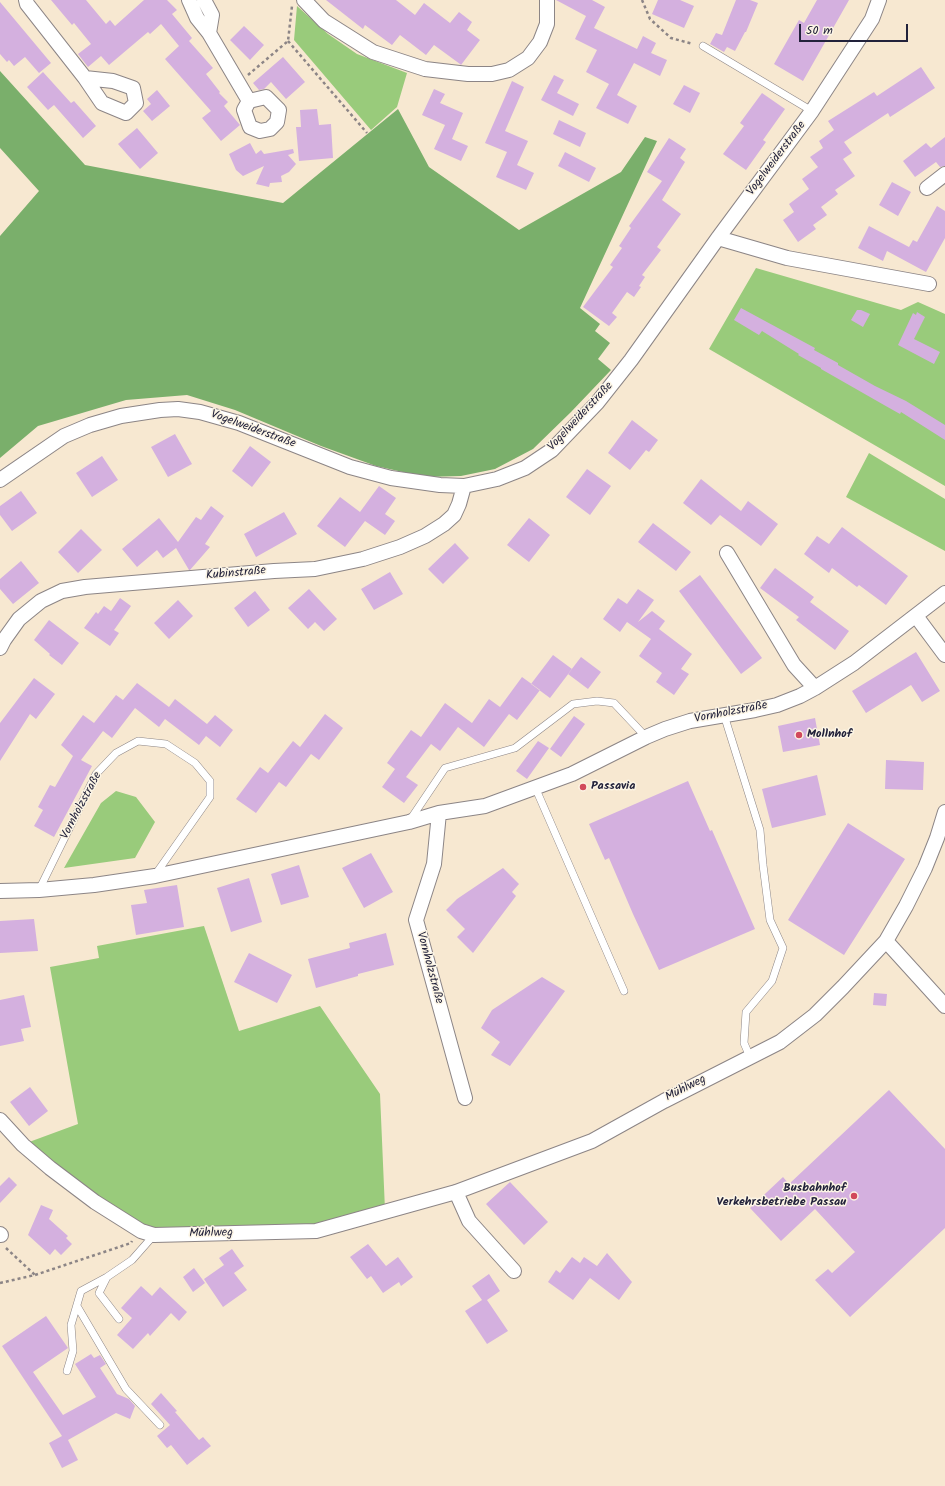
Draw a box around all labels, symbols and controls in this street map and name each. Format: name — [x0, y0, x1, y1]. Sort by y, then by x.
scale bar — [801, 16, 910, 42]
text: 50 m — [806, 21, 833, 40]
street label: Vogelweiderstraße — [744, 119, 810, 199]
street label: Vogelweiderstraße — [545, 379, 617, 455]
street label: Vogelweiderstraße — [209, 408, 297, 452]
street label: Kubinstraße — [205, 564, 267, 584]
street label: Vornholzstraße — [693, 699, 769, 727]
place label: Mollnhof — [807, 728, 852, 742]
marker: Mollnhof — [794, 730, 804, 740]
street label: Vornholzstraße — [58, 770, 106, 842]
place label: Passavia — [591, 780, 635, 794]
marker: Passavia — [578, 782, 588, 792]
street label: Vornholzstraße — [412, 930, 446, 1006]
street label: Mühlweg — [663, 1073, 709, 1105]
place label: Busbahnhof Verkehrsbetriebe Passau — [716, 1182, 846, 1210]
marker: Busbahnhof Verkehrsbetriebe Passau — [849, 1191, 859, 1201]
street label: Mühlweg — [189, 1226, 233, 1242]

